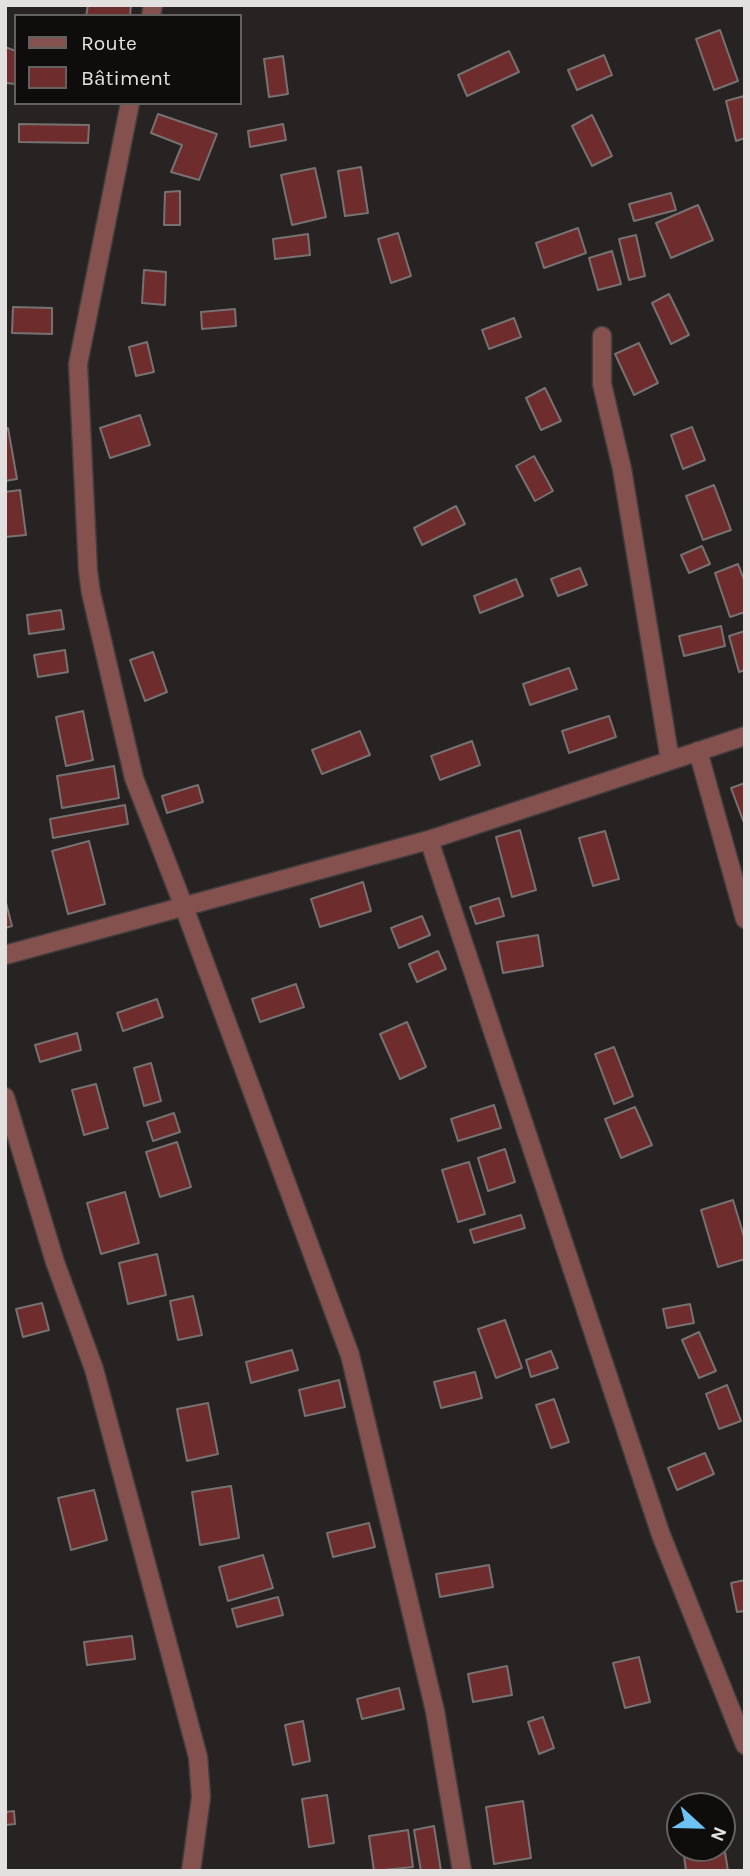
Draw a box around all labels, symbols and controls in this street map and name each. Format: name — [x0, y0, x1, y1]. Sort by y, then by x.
legend — [14, 14, 242, 105]
text: Route — [81, 31, 137, 55]
text: Bâtiment — [81, 66, 171, 90]
north arrow — [666, 1792, 736, 1862]
text: N — [706, 1824, 731, 1845]

